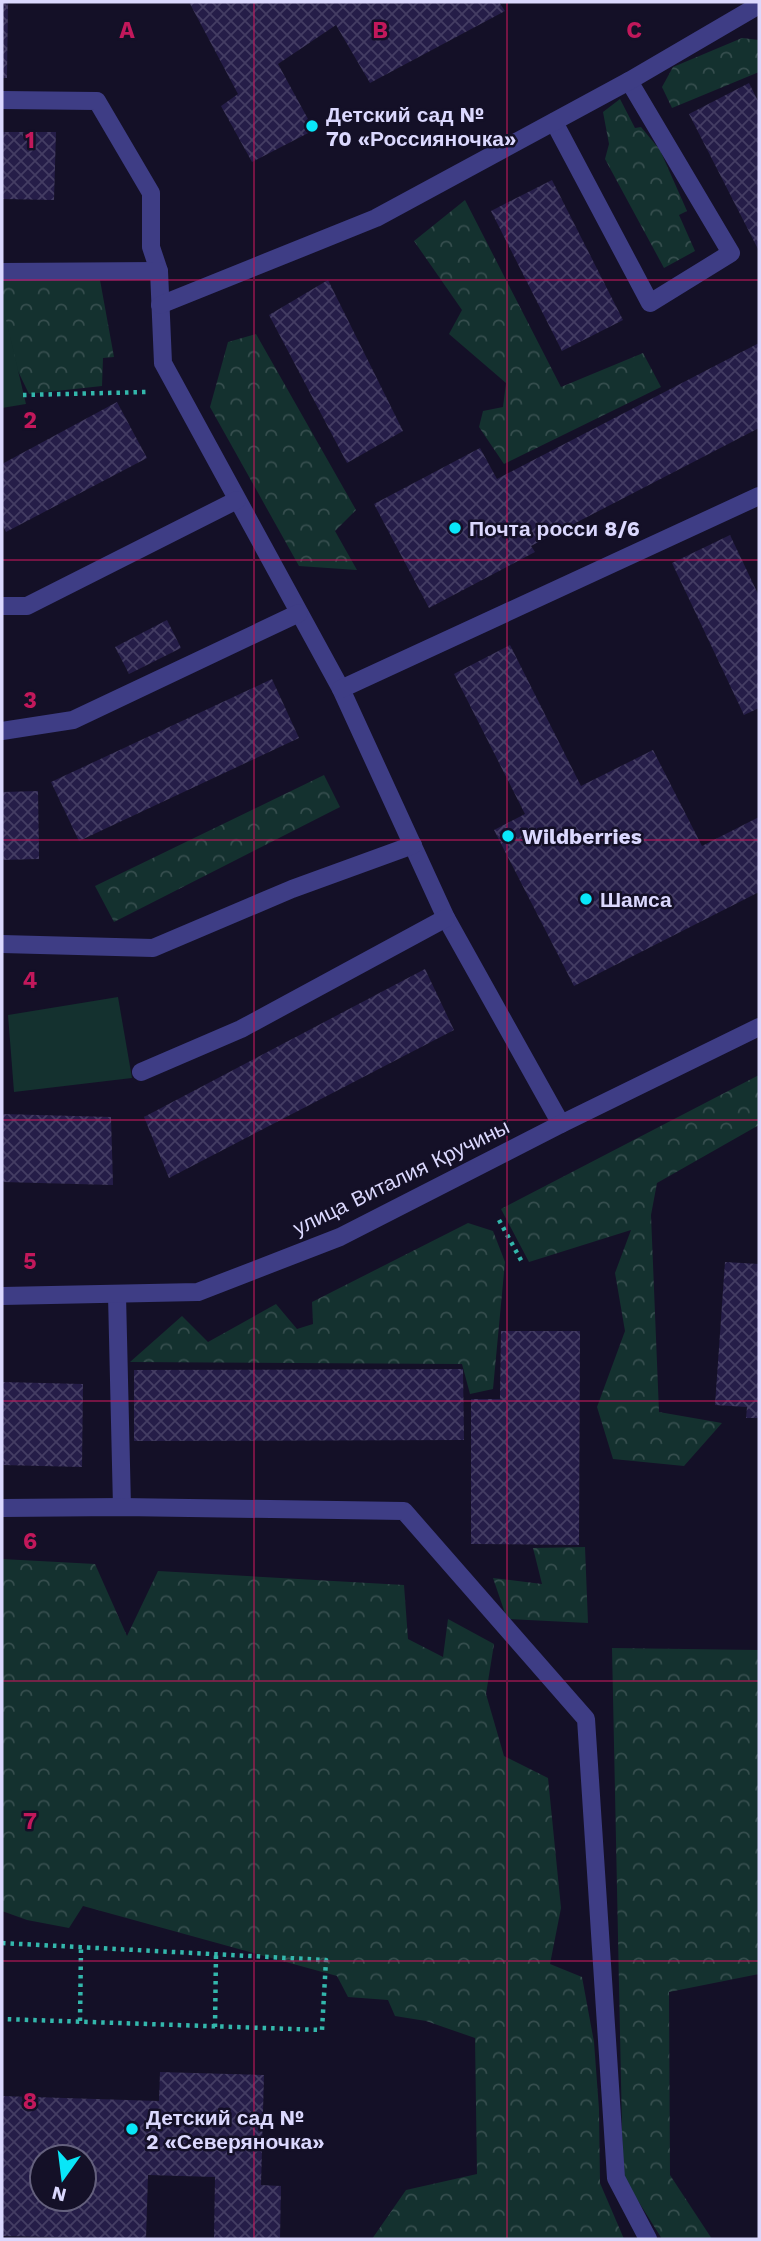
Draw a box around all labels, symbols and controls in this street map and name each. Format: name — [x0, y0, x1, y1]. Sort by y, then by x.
text: A — [119, 17, 135, 44]
text: B — [372, 17, 388, 44]
text: C — [626, 17, 642, 44]
place label: Детский сад № 70 «Россияночка» — [326, 102, 516, 151]
marker: Детский сад № 70 «Россияночка» — [304, 118, 320, 134]
text: 1 — [25, 127, 35, 154]
text: 2 — [23, 407, 37, 434]
place label: Почта росси 8/6 — [469, 516, 640, 541]
marker: Почта росси 8/6 — [447, 520, 463, 536]
text: 3 — [23, 687, 37, 714]
place label: Wildberries — [522, 824, 642, 849]
marker: Wildberries — [500, 828, 516, 844]
place label: Шамса — [600, 887, 672, 912]
marker: Шамса — [578, 891, 594, 907]
text: 4 — [23, 967, 38, 994]
street label: улица Виталия Кручины — [289, 1114, 513, 1240]
text: 5 — [23, 1248, 37, 1275]
text: 6 — [23, 1528, 37, 1555]
text: 7 — [23, 1808, 37, 1835]
text: 8 — [23, 2088, 37, 2115]
place label: Детский сад № 2 «Северяночка» — [146, 2105, 324, 2154]
marker: Детский сад № 2 «Северяночка» — [124, 2121, 140, 2137]
north arrow — [28, 2143, 98, 2213]
text: N — [49, 2181, 69, 2207]

